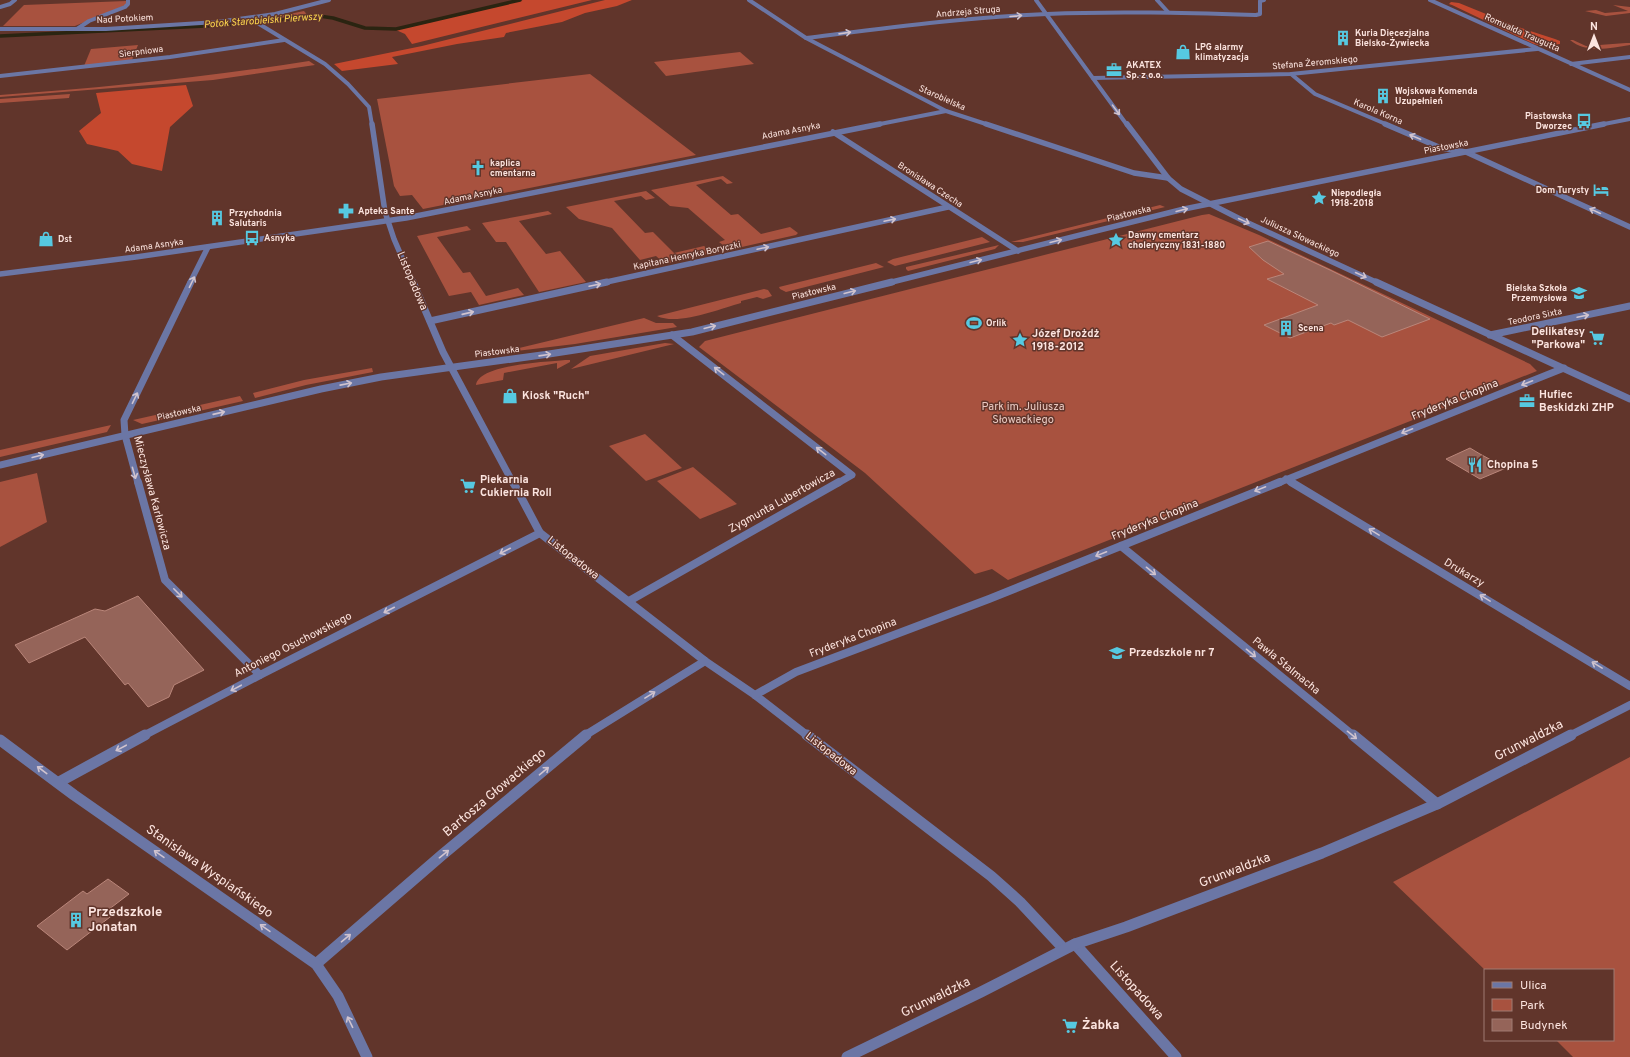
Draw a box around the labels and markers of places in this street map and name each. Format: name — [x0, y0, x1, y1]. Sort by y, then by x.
place label: Kuria Diecezjalna Bielsko-Żywiecka — [1355, 28, 1429, 49]
building icon: Kuria Diecezjalna Bielsko-Żywiecka — [1334, 29, 1352, 47]
place label: LPG alarmy klimatyzacja — [1195, 42, 1249, 63]
shop icon: LPG alarmy klimatyzacja — [1174, 43, 1192, 61]
place label: AKATEX Sp. z o.o. — [1126, 60, 1163, 81]
office icon: AKATEX Sp. z o.o. — [1105, 61, 1123, 79]
place label: Wojskowa Komenda Uzupełnień — [1395, 86, 1478, 107]
building icon: Wojskowa Komenda Uzupełnień — [1374, 87, 1392, 105]
place label: Piastowska Dworzec — [1525, 111, 1572, 132]
bus stop icon: Piastowska Dworzec — [1575, 112, 1593, 130]
place label: kaplica cmentarna — [490, 158, 536, 179]
church icon: kaplica cmentarna — [469, 159, 487, 177]
hotel icon: Dom Turysty — [1592, 181, 1610, 199]
place label: Dom Turysty — [1536, 185, 1589, 196]
place label: Niepodległa 1918-2018 — [1331, 188, 1381, 209]
place icon: Niepodległa 1918-2018 — [1310, 189, 1328, 207]
pharmacy icon: Apteka Sante — [337, 202, 355, 220]
place label: Apteka Sante — [358, 206, 415, 217]
place label: Przychodnia Salutaris — [229, 208, 282, 229]
building icon: Przychodnia Salutaris — [208, 209, 226, 227]
bus stop icon: Asnyka — [243, 229, 261, 247]
shop icon: Dst — [37, 230, 55, 248]
place label: Dawny cmentarz choleryczny 1831-1880 — [1128, 230, 1225, 251]
place icon: Dawny cmentarz choleryczny 1831-1880 — [1107, 231, 1125, 249]
place label: Asnyka — [264, 233, 295, 244]
place label: Dst — [58, 234, 72, 245]
place label: Bielska Szkoła Przemysłowa — [1506, 283, 1567, 304]
school or university icon: Bielska Szkoła Przemysłowa — [1570, 284, 1588, 302]
sports icon: Orlik — [965, 314, 983, 332]
place label: Orlik — [986, 318, 1006, 329]
building icon: Scena — [1277, 319, 1295, 337]
place label: Scena — [1298, 323, 1324, 334]
place label: Delikatesy "Parkowa" — [1531, 325, 1585, 352]
place label: Józef Drożdż 1918-2012 — [1032, 327, 1100, 354]
supermarket icon: Delikatesy "Parkowa" — [1588, 329, 1606, 347]
place icon: Józef Drożdż 1918-2012 — [1011, 331, 1029, 349]
shop icon: Kiosk "Ruch" — [501, 387, 519, 405]
place label: Hufiec Beskidzki ZHP — [1539, 388, 1614, 415]
place label: Kiosk "Ruch" — [522, 389, 589, 403]
office icon: Hufiec Beskidzki ZHP — [1518, 392, 1536, 410]
restaurant icon: Chopina 5 — [1466, 456, 1484, 474]
place label: Chopina 5 — [1487, 458, 1539, 472]
place label: Piekarnia Cukiernia Roll — [480, 473, 552, 500]
supermarket icon: Piekarnia Cukiernia Roll — [459, 477, 477, 495]
school or university icon: Przedszkole nr 7 — [1108, 644, 1126, 662]
place label: Przedszkole nr 7 — [1129, 646, 1214, 660]
place label: Przedszkole Jonatan — [88, 905, 162, 936]
building icon: Przedszkole Jonatan — [67, 911, 85, 929]
supermarket icon: Żabka — [1061, 1017, 1079, 1035]
place label: Żabka — [1082, 1017, 1119, 1034]

